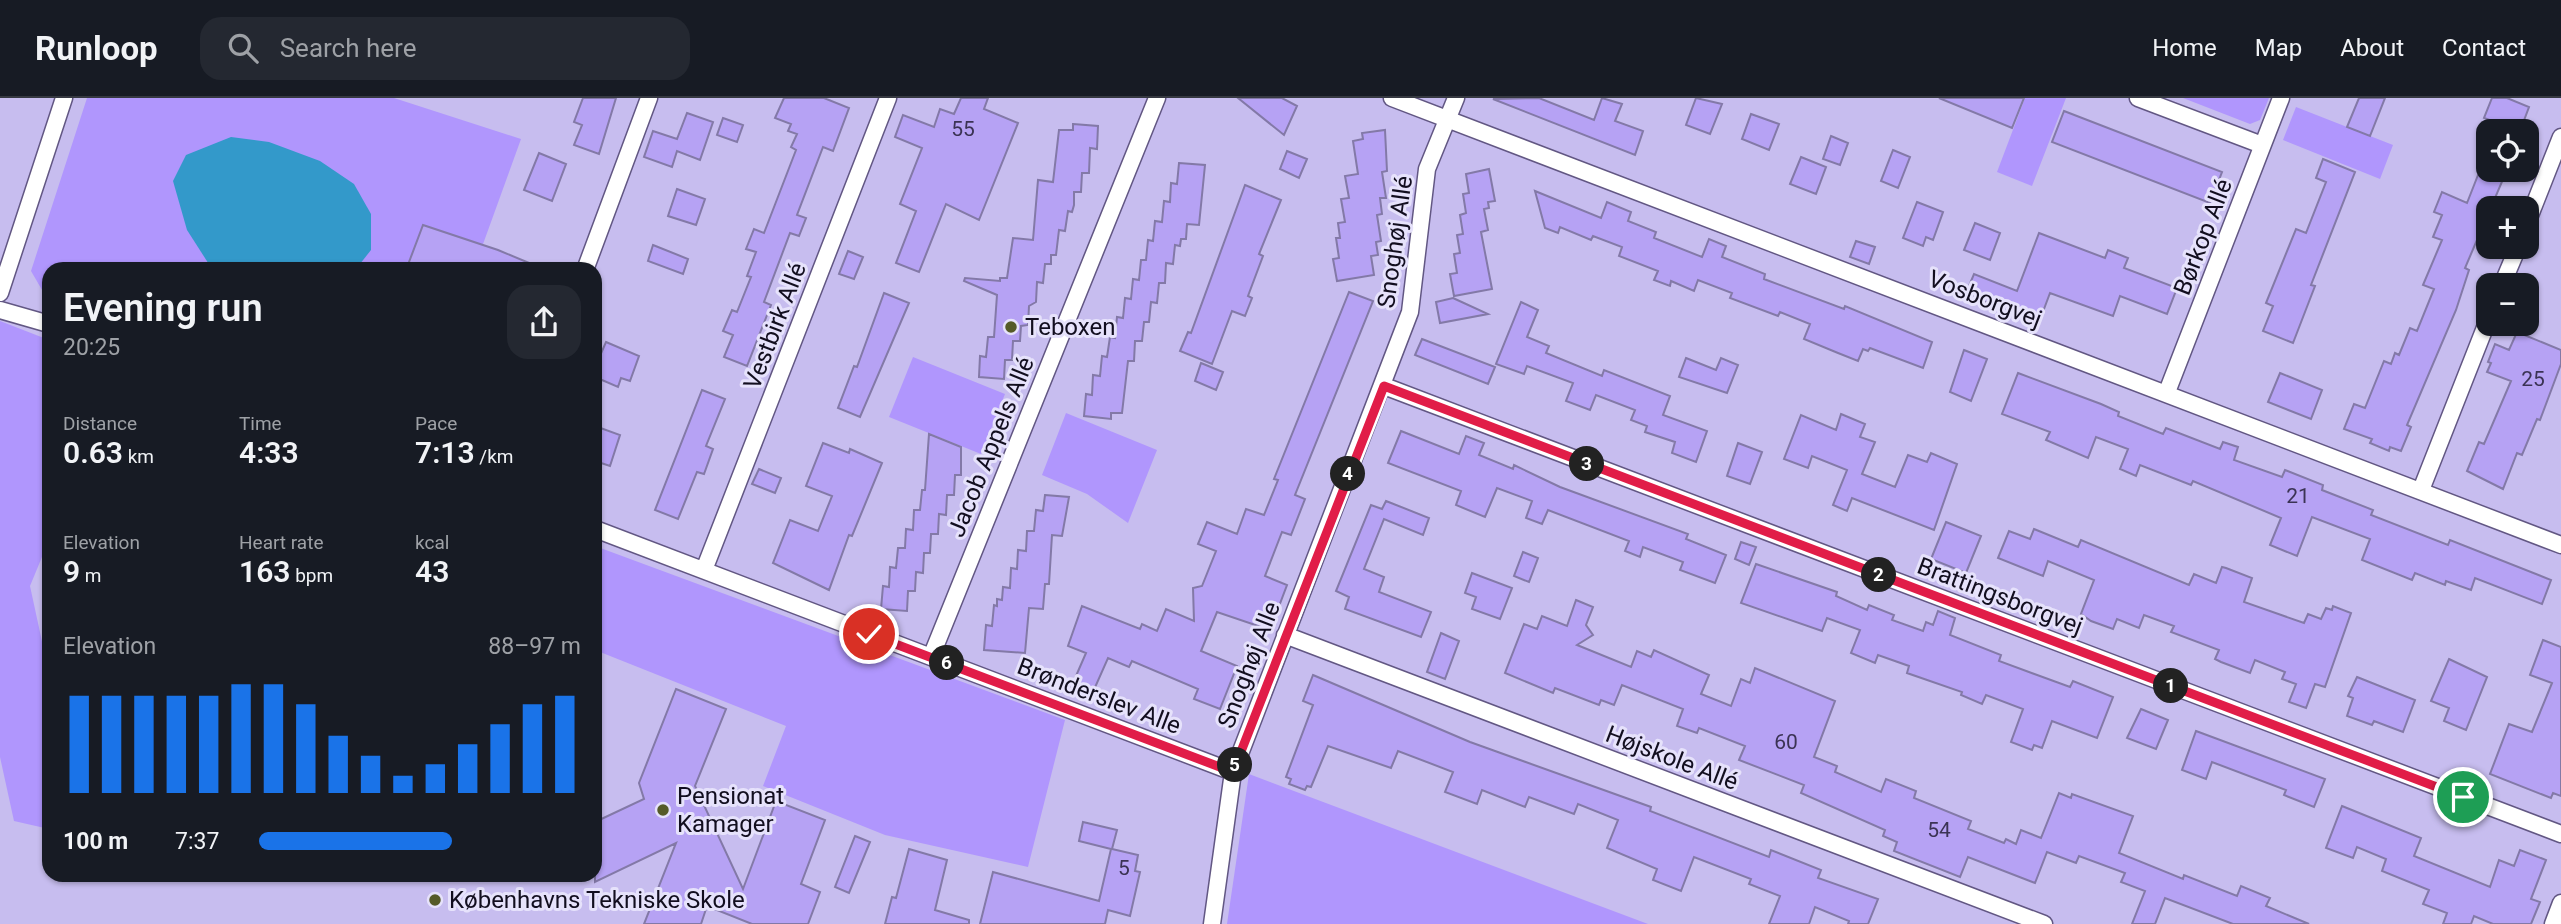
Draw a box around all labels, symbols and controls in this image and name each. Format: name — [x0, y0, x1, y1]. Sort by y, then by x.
search box — [200, 17, 690, 80]
text: Runloop — [35, 29, 158, 68]
icon: search — [224, 29, 262, 67]
text: Search here — [280, 33, 416, 63]
text: Home — [2152, 34, 2217, 62]
text: Map — [2255, 34, 2302, 62]
text: About — [2340, 34, 2404, 62]
text: Contact — [2442, 34, 2526, 62]
house number: 55 — [951, 117, 975, 141]
map controls — [2476, 119, 2539, 336]
button: locate — [2476, 119, 2539, 182]
street label: Snoghøj Allé — [1372, 174, 1418, 310]
street label: Børkop Allé — [2168, 175, 2238, 299]
button: + — [2476, 196, 2539, 259]
street label: Vestbirk Allé — [738, 259, 812, 393]
street label: Vosborgvej — [1924, 265, 2046, 333]
button: − — [2476, 273, 2539, 336]
button: share — [507, 285, 581, 359]
text: Evening run — [63, 286, 263, 330]
place label: Teboxen — [1025, 313, 1115, 341]
marker: Teboxen — [1003, 319, 1019, 335]
text: 20:25 — [63, 334, 120, 361]
street label: Jacob Appels Allé — [942, 353, 1040, 541]
house number: 25 — [2521, 367, 2545, 391]
text: Distance — [63, 412, 137, 435]
text: Time — [239, 412, 282, 435]
text: Pace — [415, 412, 457, 435]
text: 0.63 — [63, 435, 123, 470]
text: 4:33 — [239, 435, 299, 470]
text: 7:13 — [415, 435, 475, 470]
text: km — [123, 445, 154, 468]
text: /km — [475, 445, 513, 468]
pin: 3 — [1570, 446, 1604, 482]
text: 3 — [1581, 452, 1592, 475]
pin: 4 — [1330, 456, 1366, 492]
text: 4 — [1342, 462, 1353, 485]
house number: 21 — [2286, 484, 2310, 508]
text: Elevation — [63, 531, 140, 554]
text: Heart rate — [239, 531, 324, 554]
text: kcal — [415, 531, 449, 554]
street label: Brattingsborgvej — [1913, 552, 2087, 640]
text: 9 — [63, 554, 80, 589]
text: 163 — [239, 554, 290, 589]
text: 43 — [415, 554, 449, 589]
pin: 2 — [1862, 558, 1896, 592]
text: 2 — [1873, 563, 1884, 586]
text: m — [80, 564, 102, 587]
text: bpm — [290, 564, 333, 587]
street label: Snoghøj Alle — [1212, 598, 1286, 732]
pin — [839, 604, 899, 664]
icon: check — [850, 615, 888, 653]
text: Elevation — [63, 633, 156, 660]
text: 88–97 m — [488, 633, 581, 660]
pin: 6 — [930, 646, 964, 680]
text: 6 — [941, 651, 952, 674]
street label: Brønderslev Alle — [1013, 652, 1185, 740]
pin: 1 — [2154, 668, 2188, 704]
text: 1 — [2165, 674, 2176, 697]
street label: Højskole Allé — [1602, 720, 1742, 796]
house number: 60 — [1774, 730, 1798, 754]
pin: 5 — [1218, 748, 1252, 782]
text: 5 — [1229, 753, 1240, 776]
pin — [2433, 767, 2493, 827]
icon: arrive — [2444, 778, 2482, 816]
place label: Pensionat Kamager — [677, 782, 784, 838]
marker: Pensionat Kamager — [655, 802, 671, 818]
house number: 54 — [1927, 818, 1951, 842]
text: 100 m — [63, 828, 128, 855]
text: 7:37 — [175, 828, 219, 855]
house number: 5 — [1118, 856, 1130, 880]
place label: Københavns Tekniske Skole — [449, 886, 745, 914]
marker: Københavns Tekniske Skole — [427, 892, 443, 908]

